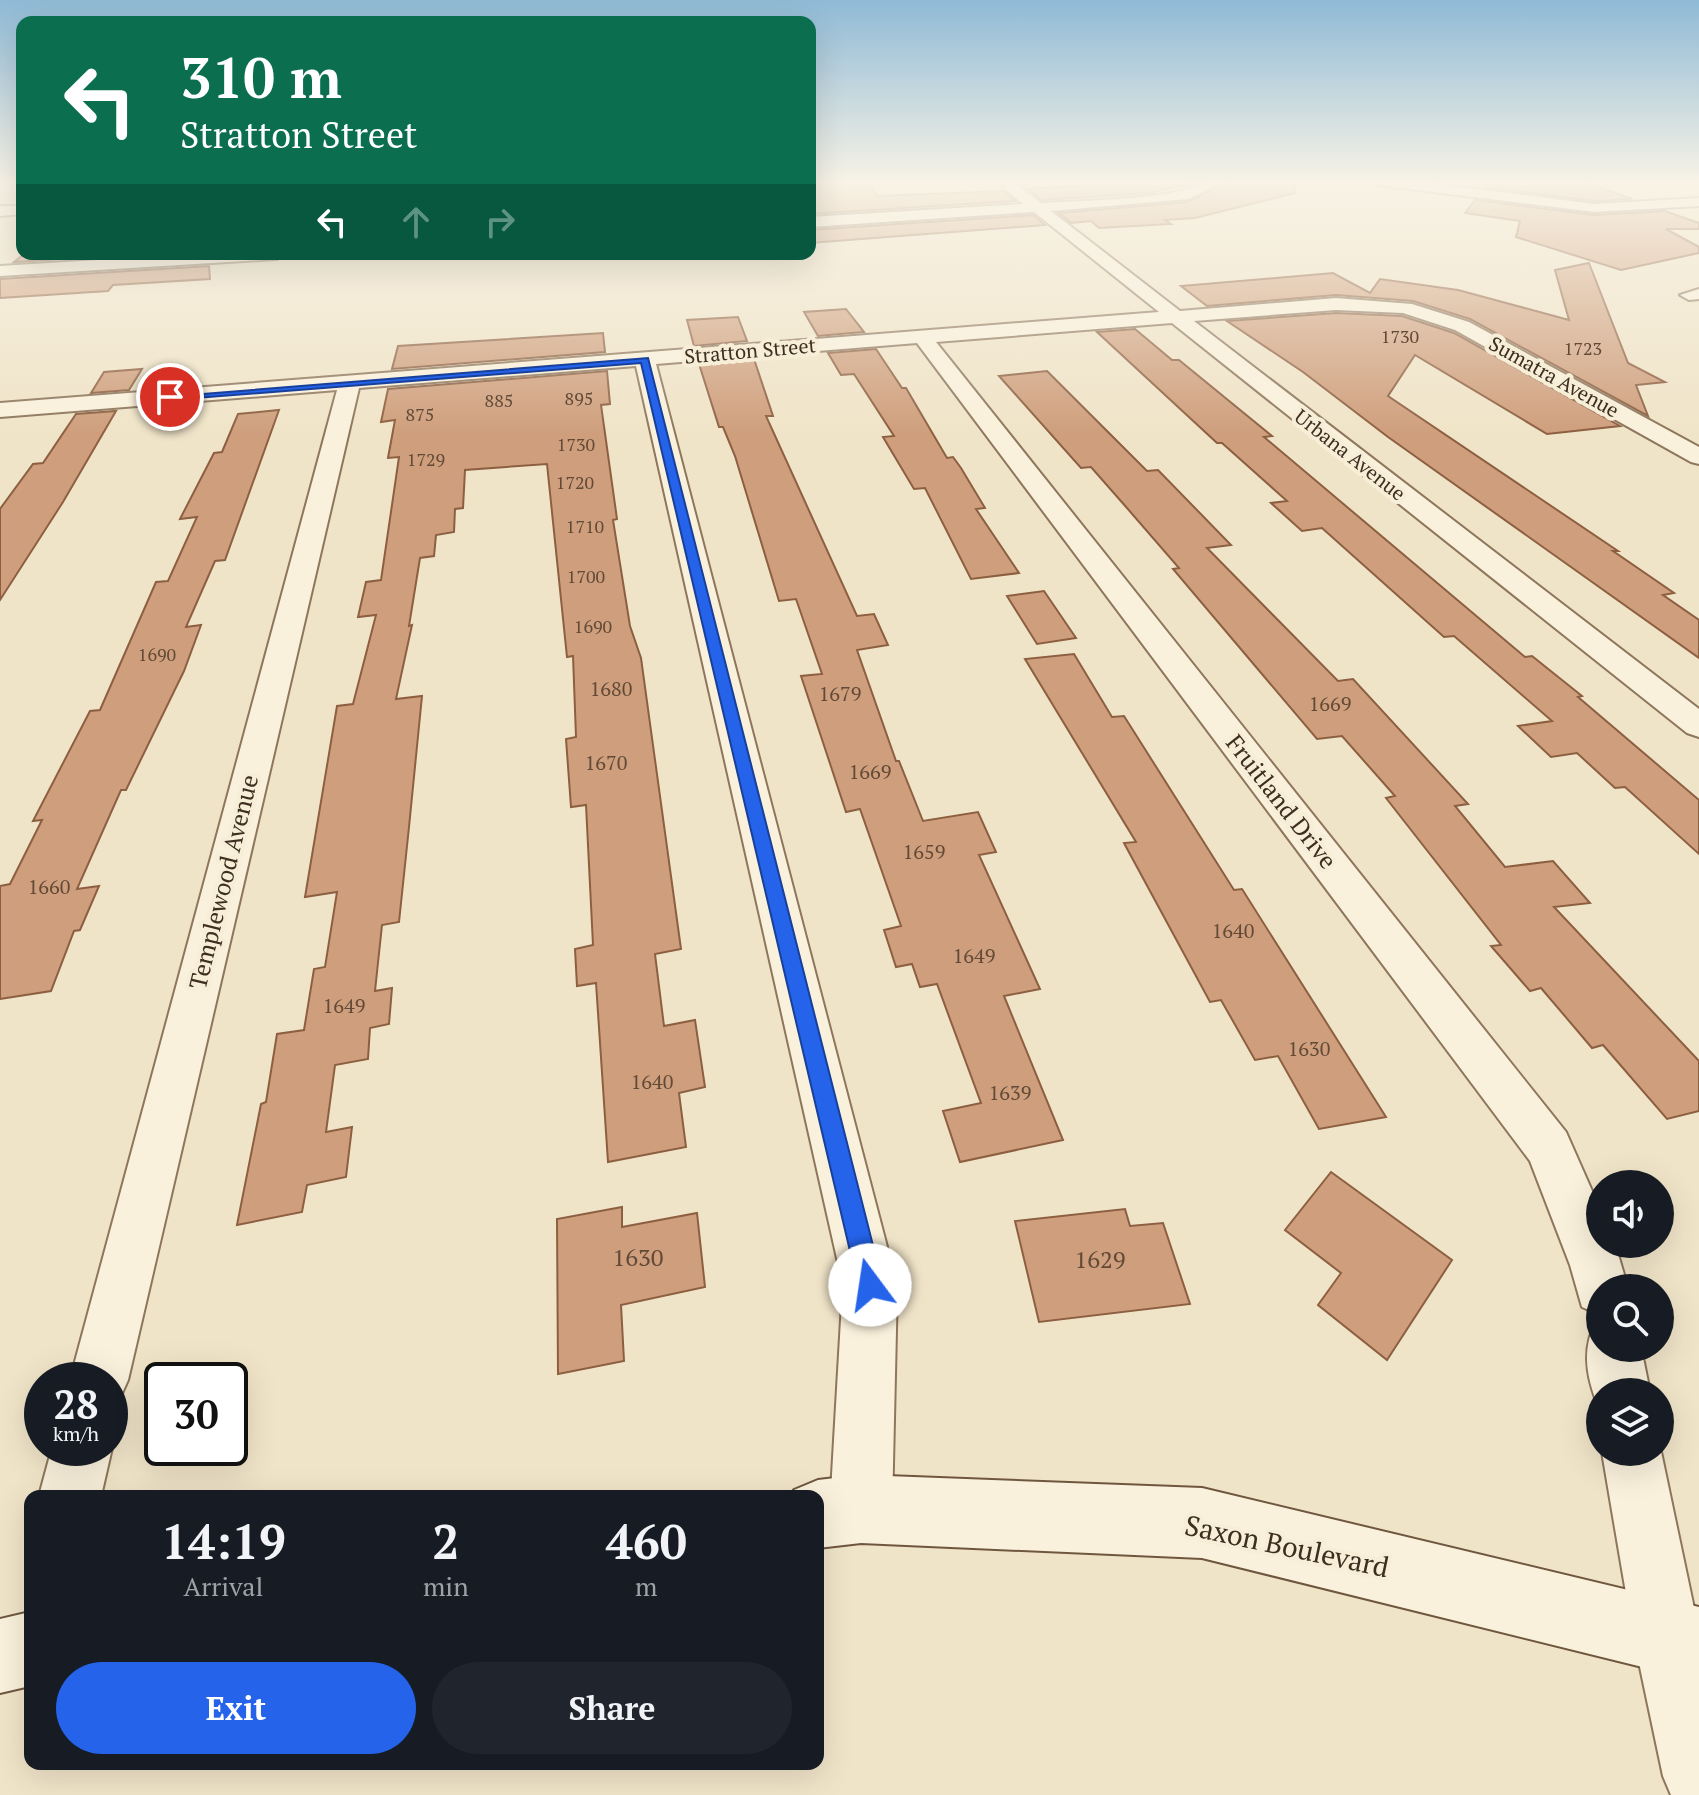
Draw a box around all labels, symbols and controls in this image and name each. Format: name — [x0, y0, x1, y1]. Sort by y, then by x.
text: 310 m — [180, 40, 342, 114]
icon: left — [48, 48, 152, 152]
text: Stratton Street — [180, 111, 417, 158]
icon: left — [310, 200, 354, 244]
icon: ahead — [394, 200, 438, 244]
icon: right — [478, 200, 522, 244]
house number: 1730 — [1381, 324, 1419, 348]
street label: Sumatra Avenue — [1484, 330, 1624, 423]
street label: Stratton Street — [683, 331, 817, 370]
house number: 1723 — [1564, 336, 1602, 360]
pin — [136, 363, 204, 431]
icon: arrive — [148, 375, 192, 419]
house number: 895 — [565, 386, 593, 410]
house number: 885 — [485, 388, 513, 412]
house number: 875 — [406, 402, 434, 426]
street label: Urbana Avenue — [1289, 403, 1411, 507]
house number: 1730 — [557, 432, 595, 456]
house number: 1729 — [407, 447, 445, 471]
house number: 1720 — [556, 470, 594, 494]
house number: 1710 — [566, 514, 604, 538]
house number: 1700 — [567, 564, 605, 588]
house number: 1690 — [574, 614, 612, 638]
house number: 1690 — [138, 642, 176, 666]
house number: 1680 — [590, 675, 632, 702]
house number: 1679 — [819, 680, 861, 707]
house number: 1669 — [1309, 690, 1351, 717]
street label: Fruitland Drive — [1219, 728, 1344, 875]
house number: 1670 — [585, 749, 627, 776]
house number: 1669 — [849, 758, 891, 785]
street label: Templewood Avenue — [181, 771, 265, 992]
house number: 1659 — [903, 838, 945, 865]
house number: 1660 — [28, 873, 70, 900]
house number: 1640 — [1212, 917, 1254, 944]
house number: 1649 — [953, 942, 995, 969]
house number: 1649 — [323, 992, 365, 1019]
house number: 1630 — [1288, 1035, 1330, 1062]
house number: 1640 — [631, 1068, 673, 1095]
house number: 1639 — [989, 1079, 1031, 1106]
map controls — [1586, 1170, 1674, 1466]
button: sound — [1586, 1170, 1674, 1258]
house number: 1630 — [612, 1241, 664, 1273]
position arrow — [828, 1243, 912, 1327]
house number: 1629 — [1074, 1243, 1126, 1275]
button: search — [1586, 1274, 1674, 1362]
speed limit sign: 30 — [144, 1362, 248, 1466]
text: 28 — [53, 1377, 99, 1430]
button: layers — [1586, 1378, 1674, 1466]
text: km/h — [53, 1420, 99, 1447]
street label: Saxon Boulevard — [1182, 1506, 1393, 1585]
text: 14:19 — [161, 1509, 286, 1573]
text: 2 — [432, 1509, 459, 1573]
text: 460 — [606, 1509, 687, 1573]
text: Arrival — [184, 1569, 263, 1603]
text: min — [423, 1569, 469, 1603]
text: m — [635, 1569, 658, 1603]
button: Exit — [56, 1662, 416, 1754]
button: Share — [432, 1662, 792, 1754]

